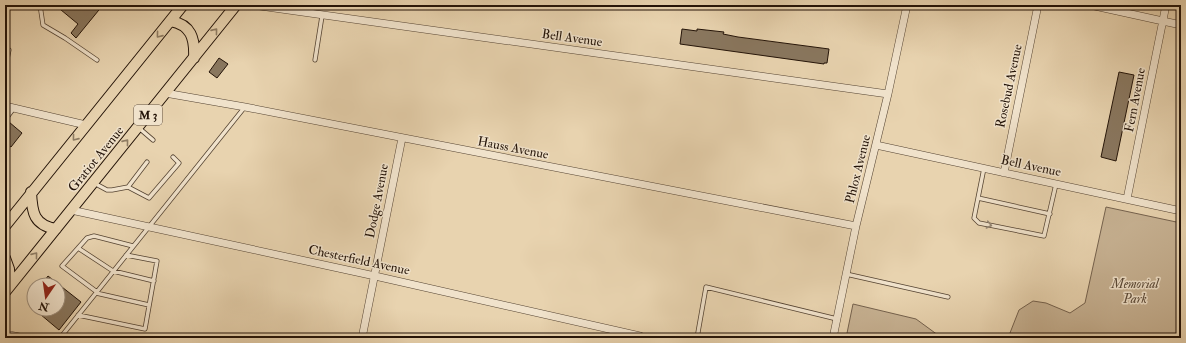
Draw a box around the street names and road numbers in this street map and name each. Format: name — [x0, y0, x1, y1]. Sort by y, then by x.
street label: Bell Avenue — [541, 26, 604, 50]
street label: Rosebud Avenue — [992, 42, 1026, 129]
street label: Fern Avenue — [1121, 66, 1149, 134]
road number: M 3 — [134, 105, 162, 125]
street label: Gratiot Avenue — [65, 123, 128, 195]
street label: Hauss Avenue — [476, 133, 550, 163]
street label: Phlox Avenue — [842, 133, 874, 205]
street label: Bell Avenue — [1000, 152, 1063, 180]
street label: Dodge Avenue — [362, 162, 392, 240]
street label: Chesterfield Avenue — [307, 241, 412, 279]

